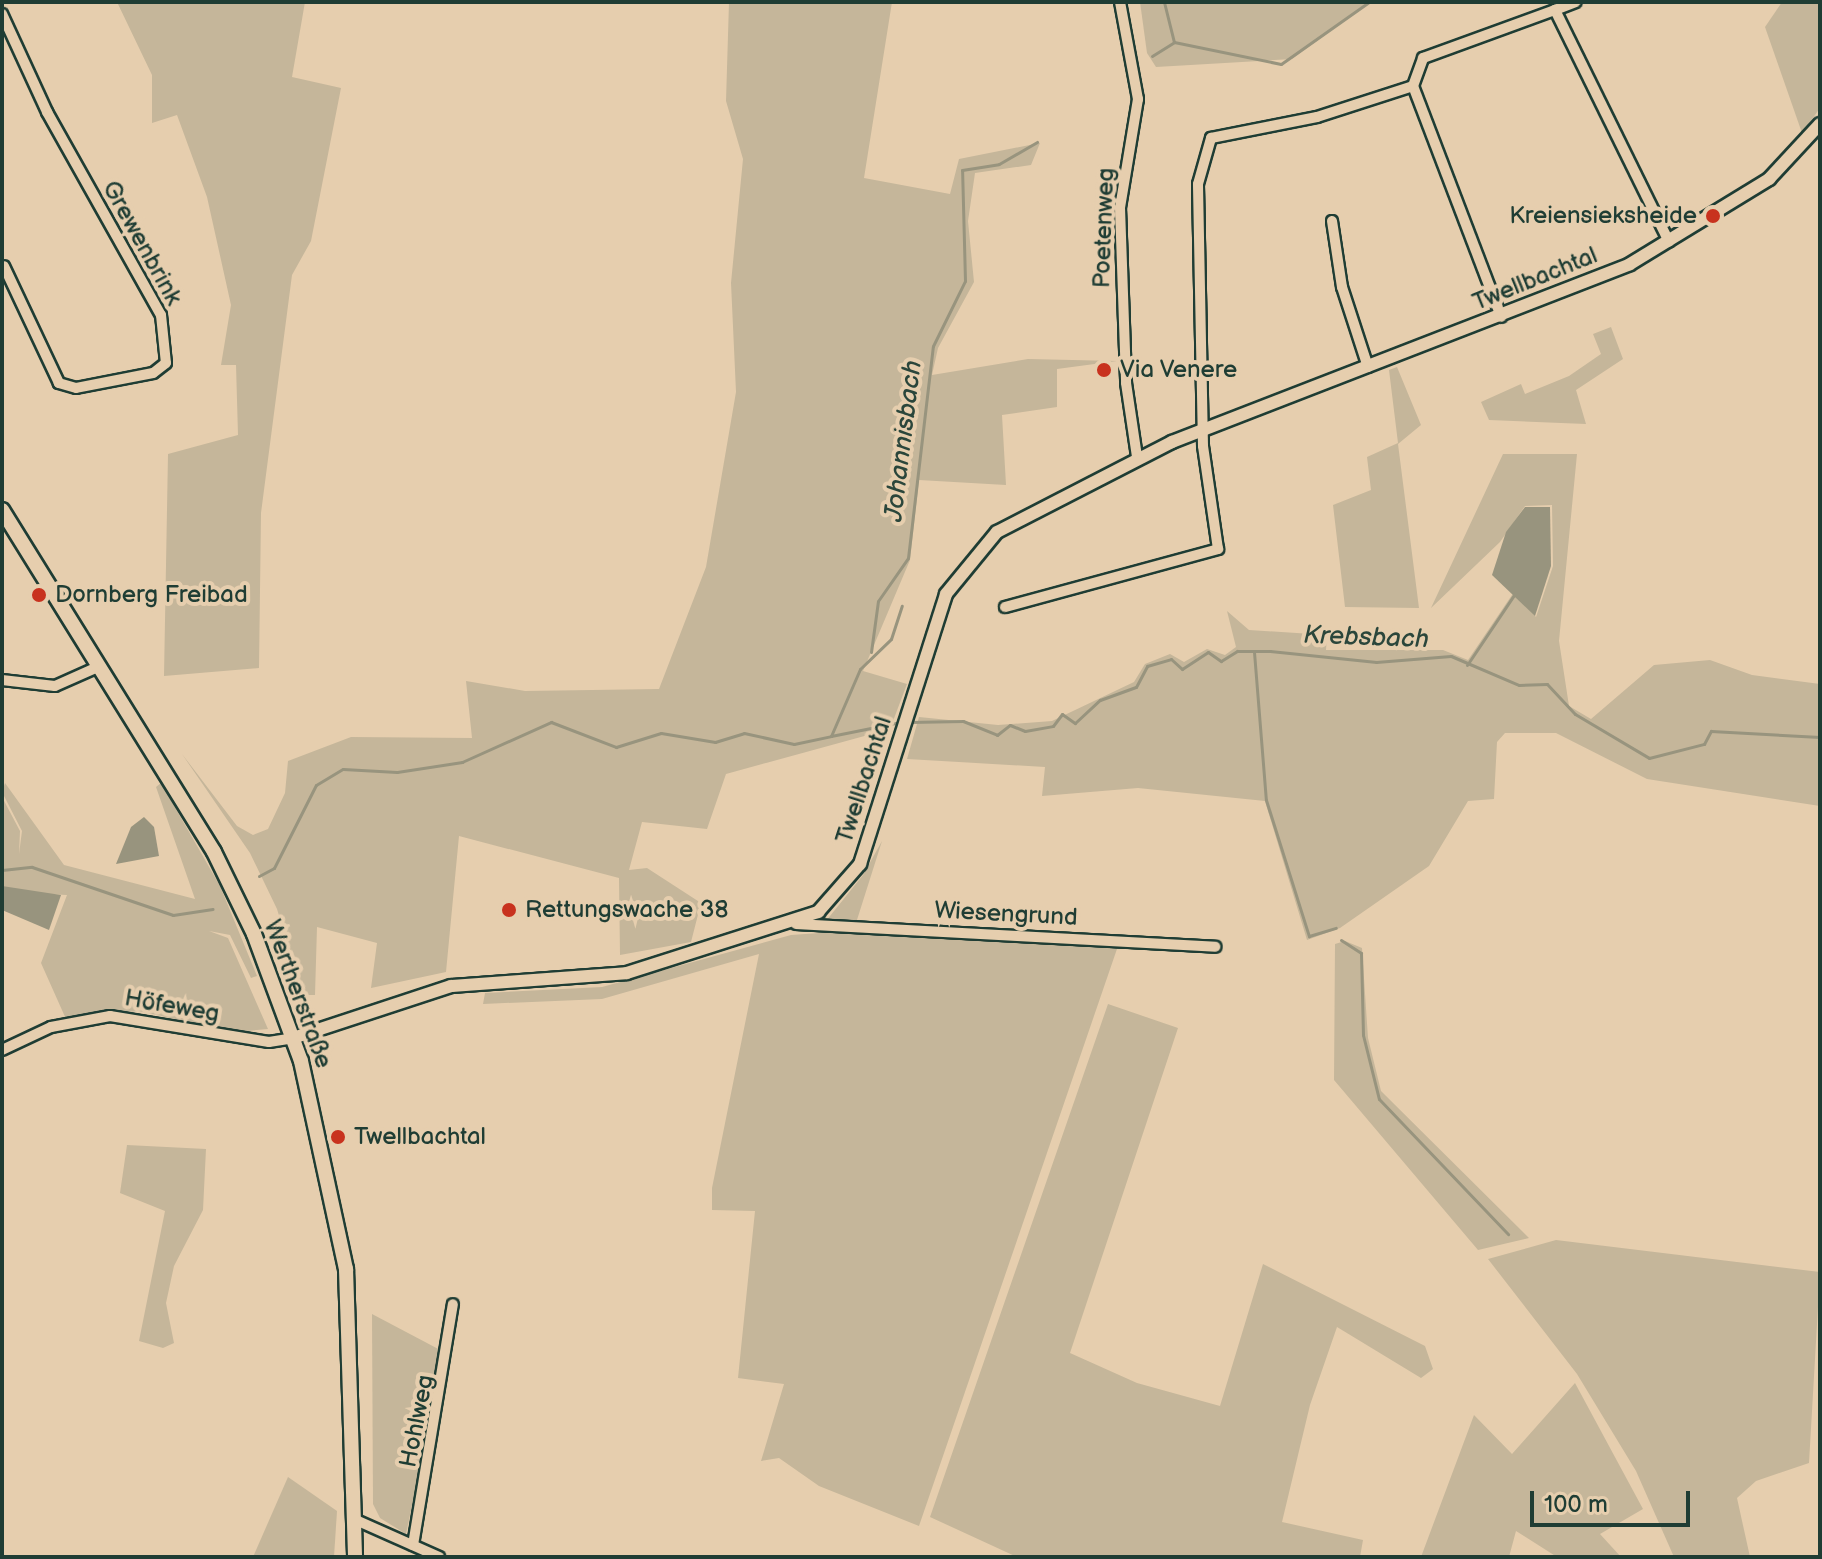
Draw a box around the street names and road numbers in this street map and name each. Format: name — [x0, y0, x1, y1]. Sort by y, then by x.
street label: Poetenweg — [1088, 167, 1120, 289]
street label: Grewenbrink — [96, 176, 188, 310]
street label: Twellbachtal — [1468, 241, 1602, 317]
street label: Twellbachtal — [830, 713, 898, 847]
street label: Wiesengrund — [934, 896, 1078, 932]
street label: Wertherstraße — [258, 916, 338, 1072]
street label: Höfeweg — [122, 984, 222, 1028]
street label: Hohlweg — [394, 1372, 440, 1470]

